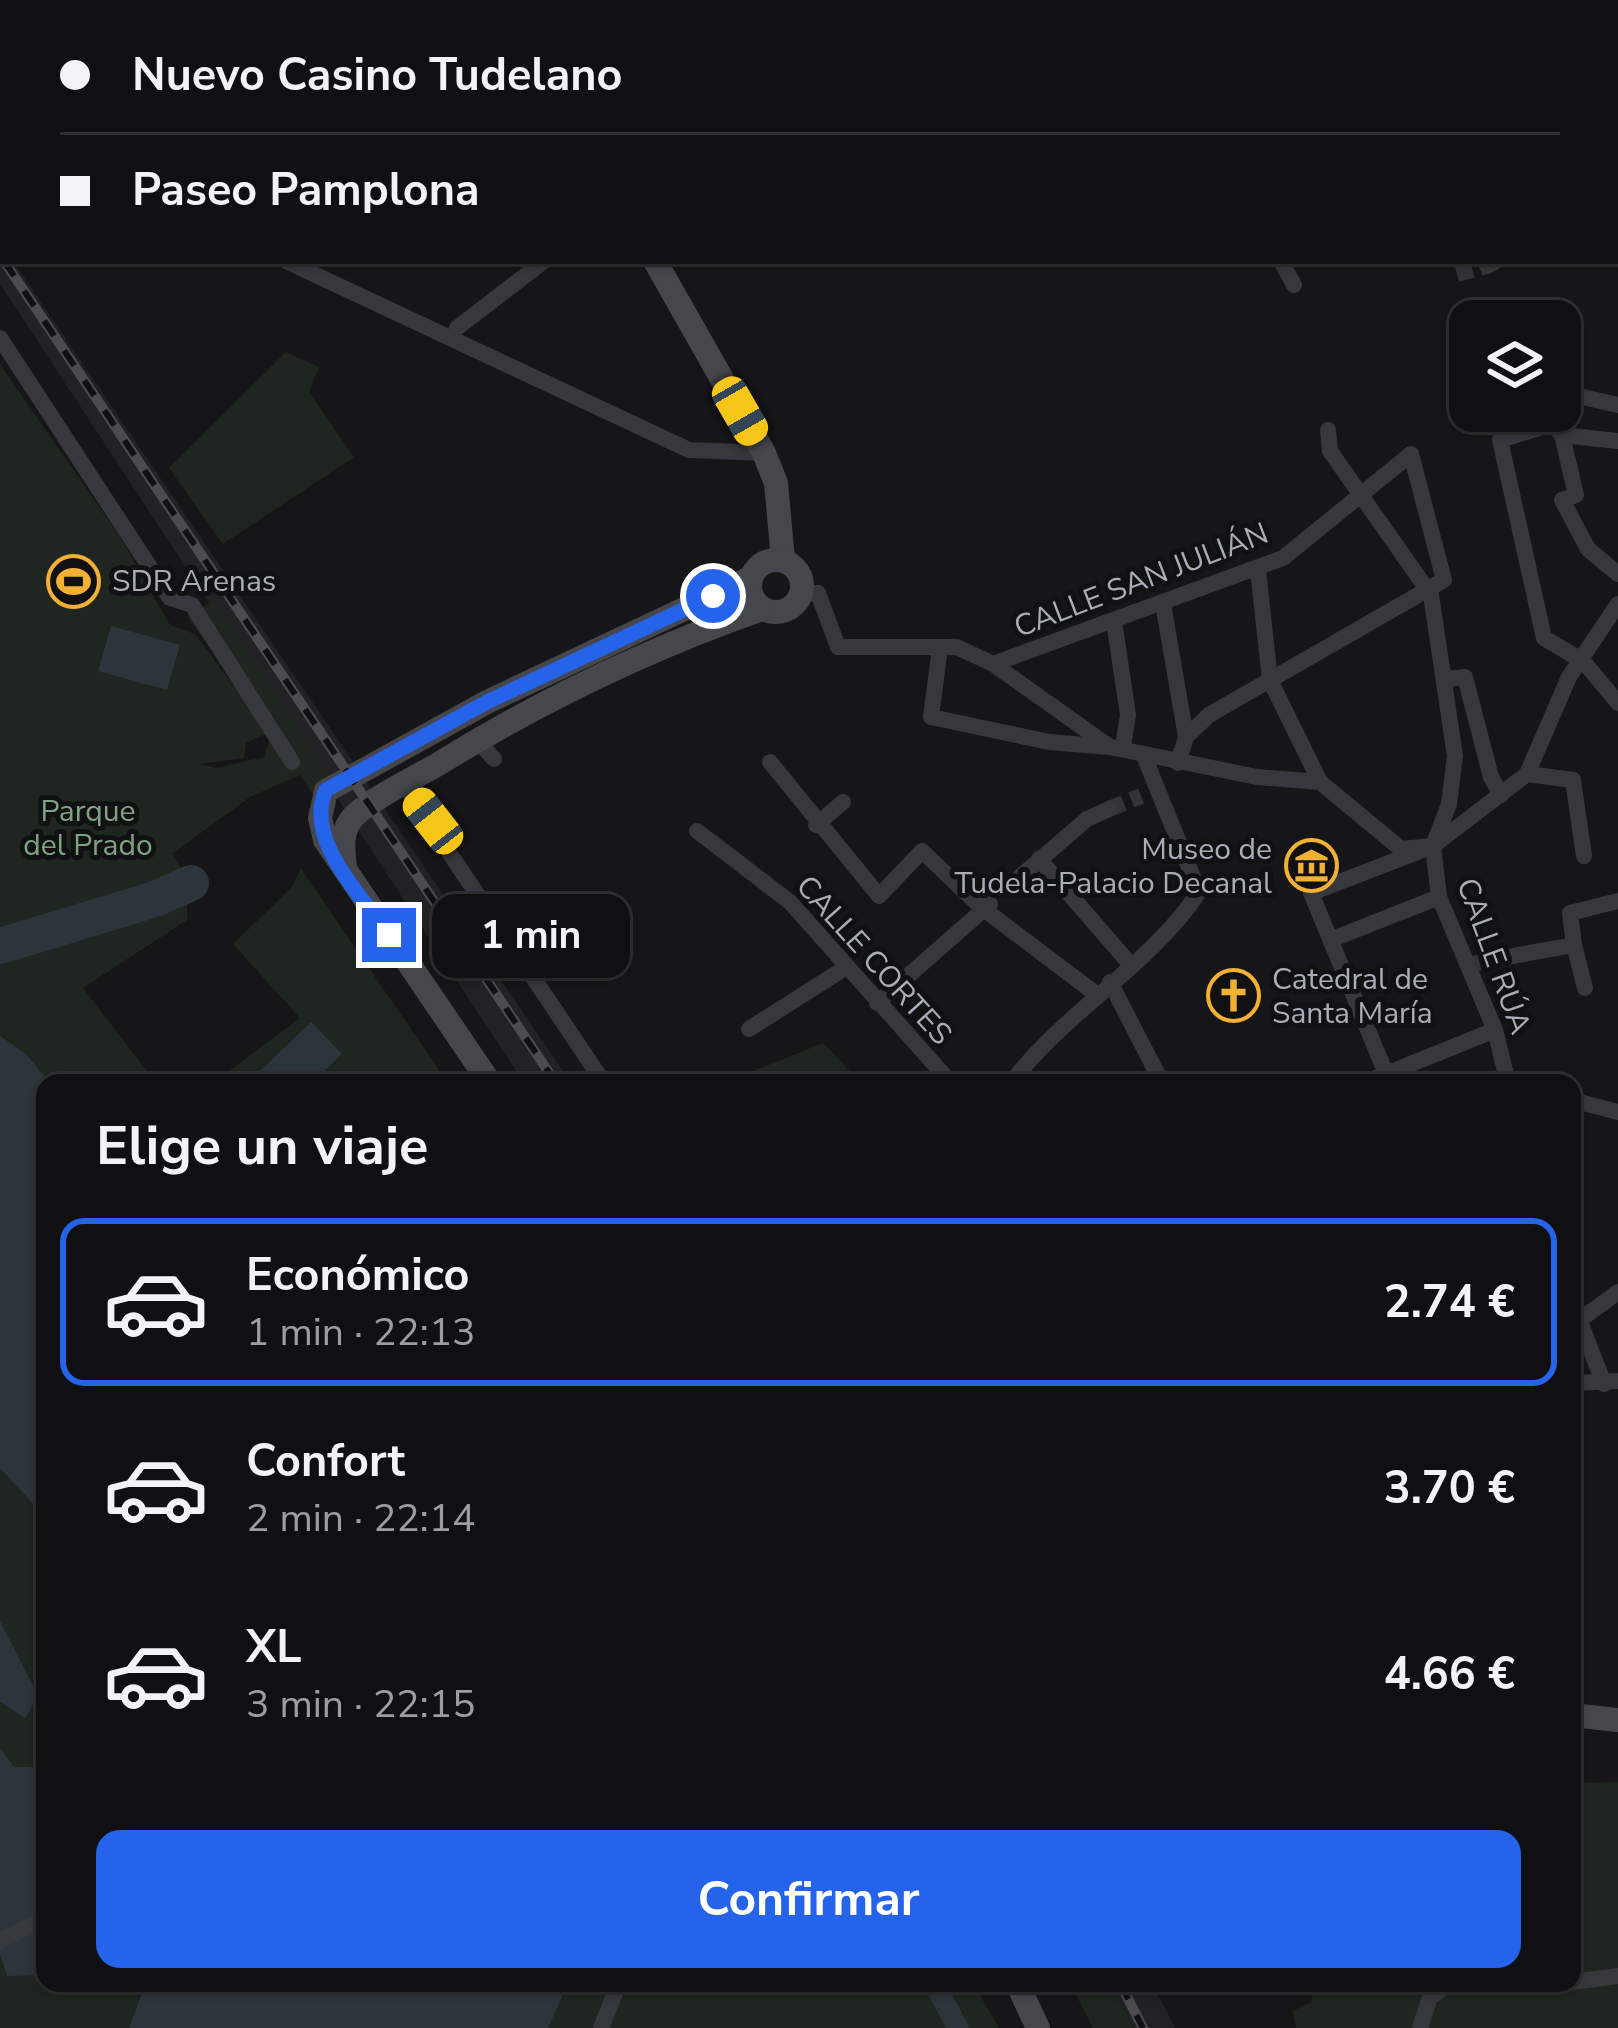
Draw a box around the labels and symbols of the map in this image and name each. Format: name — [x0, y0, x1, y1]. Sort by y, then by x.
car — [706, 371, 774, 451]
street label: CALLE SAN JULIÁN — [1008, 513, 1274, 648]
sports icon: SDR Arenas — [45, 553, 101, 609]
place label: SDR Arenas — [112, 561, 276, 602]
route start — [686, 569, 740, 623]
car — [397, 782, 469, 860]
park label: Parque del Prado — [23, 791, 153, 866]
place label: Museo de Tudela-Palacio Decanal — [954, 829, 1272, 904]
museum icon: Museo de Tudela-Palacio Decanal — [1283, 838, 1339, 894]
street label: CALLE CORTES — [786, 867, 961, 1054]
street label: CALLE RÚA — [1446, 873, 1541, 1040]
callout: 1 min — [431, 893, 629, 977]
route end — [362, 908, 416, 962]
place label: Catedral de Santa María — [1272, 959, 1433, 1034]
church icon: Catedral de Santa María — [1205, 968, 1261, 1024]

